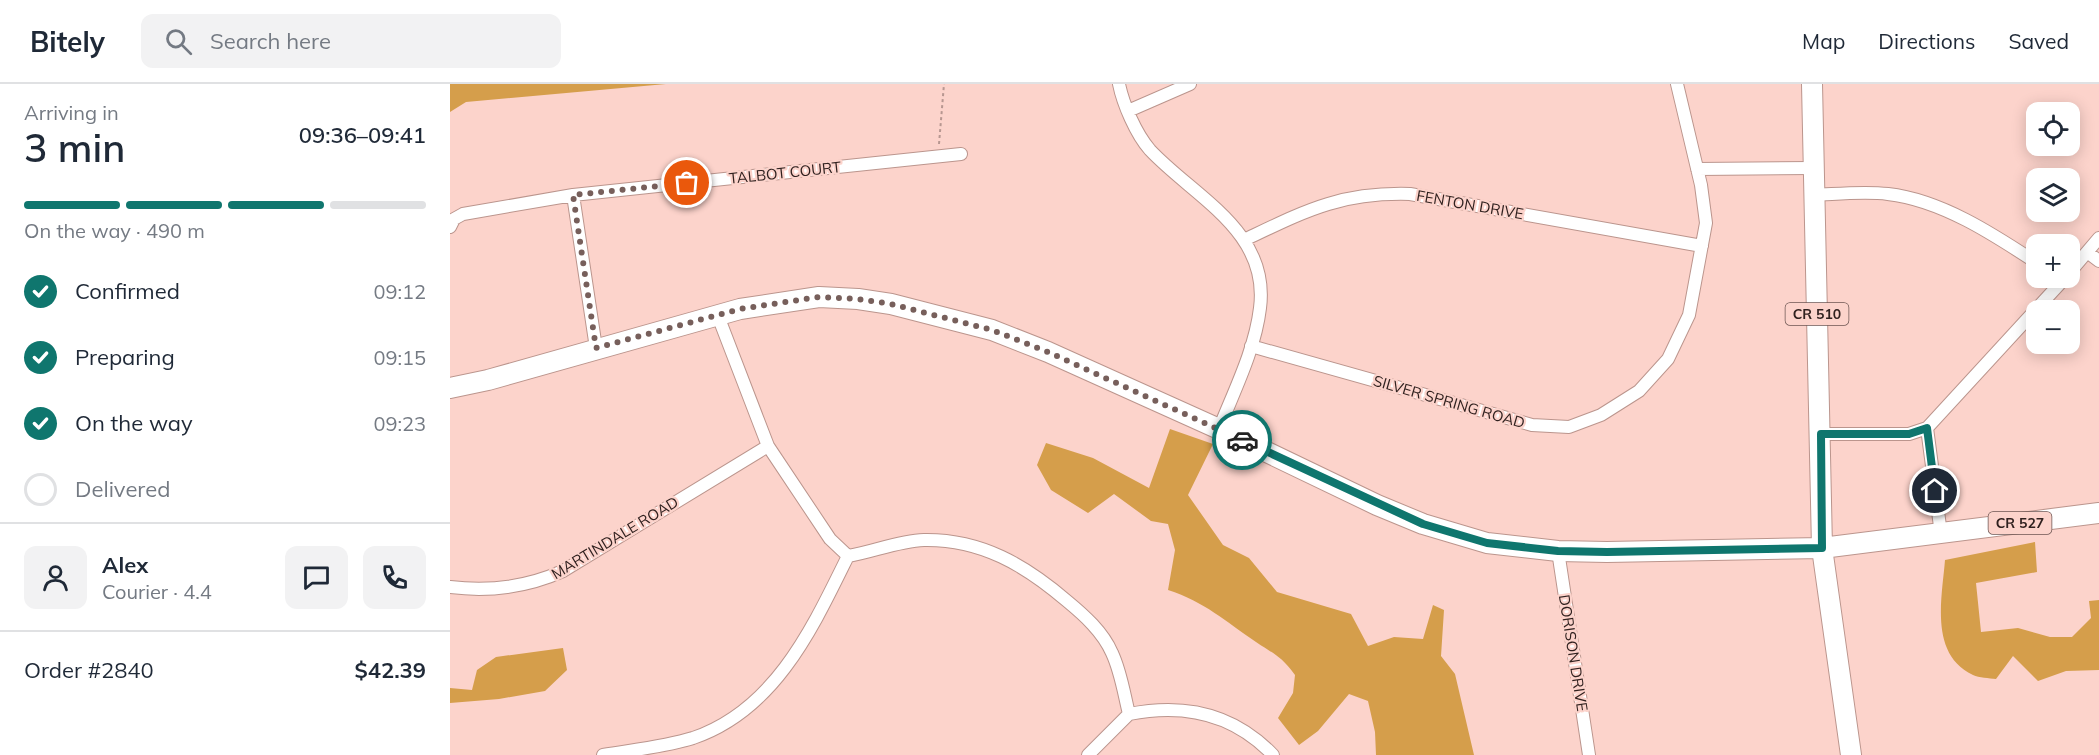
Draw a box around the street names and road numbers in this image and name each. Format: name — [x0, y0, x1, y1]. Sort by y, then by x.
street label: TALBOT COURT — [728, 157, 842, 188]
street label: FENTON DRIVE — [1415, 186, 1525, 223]
road number: CR 510 — [1786, 303, 1848, 325]
street label: SILVER SPRING ROAD — [1371, 371, 1527, 432]
street label: MARTINDALE ROAD — [548, 492, 682, 583]
road number: CR 527 — [1988, 512, 2052, 534]
street label: DORISON DRIVE — [1555, 593, 1592, 713]

